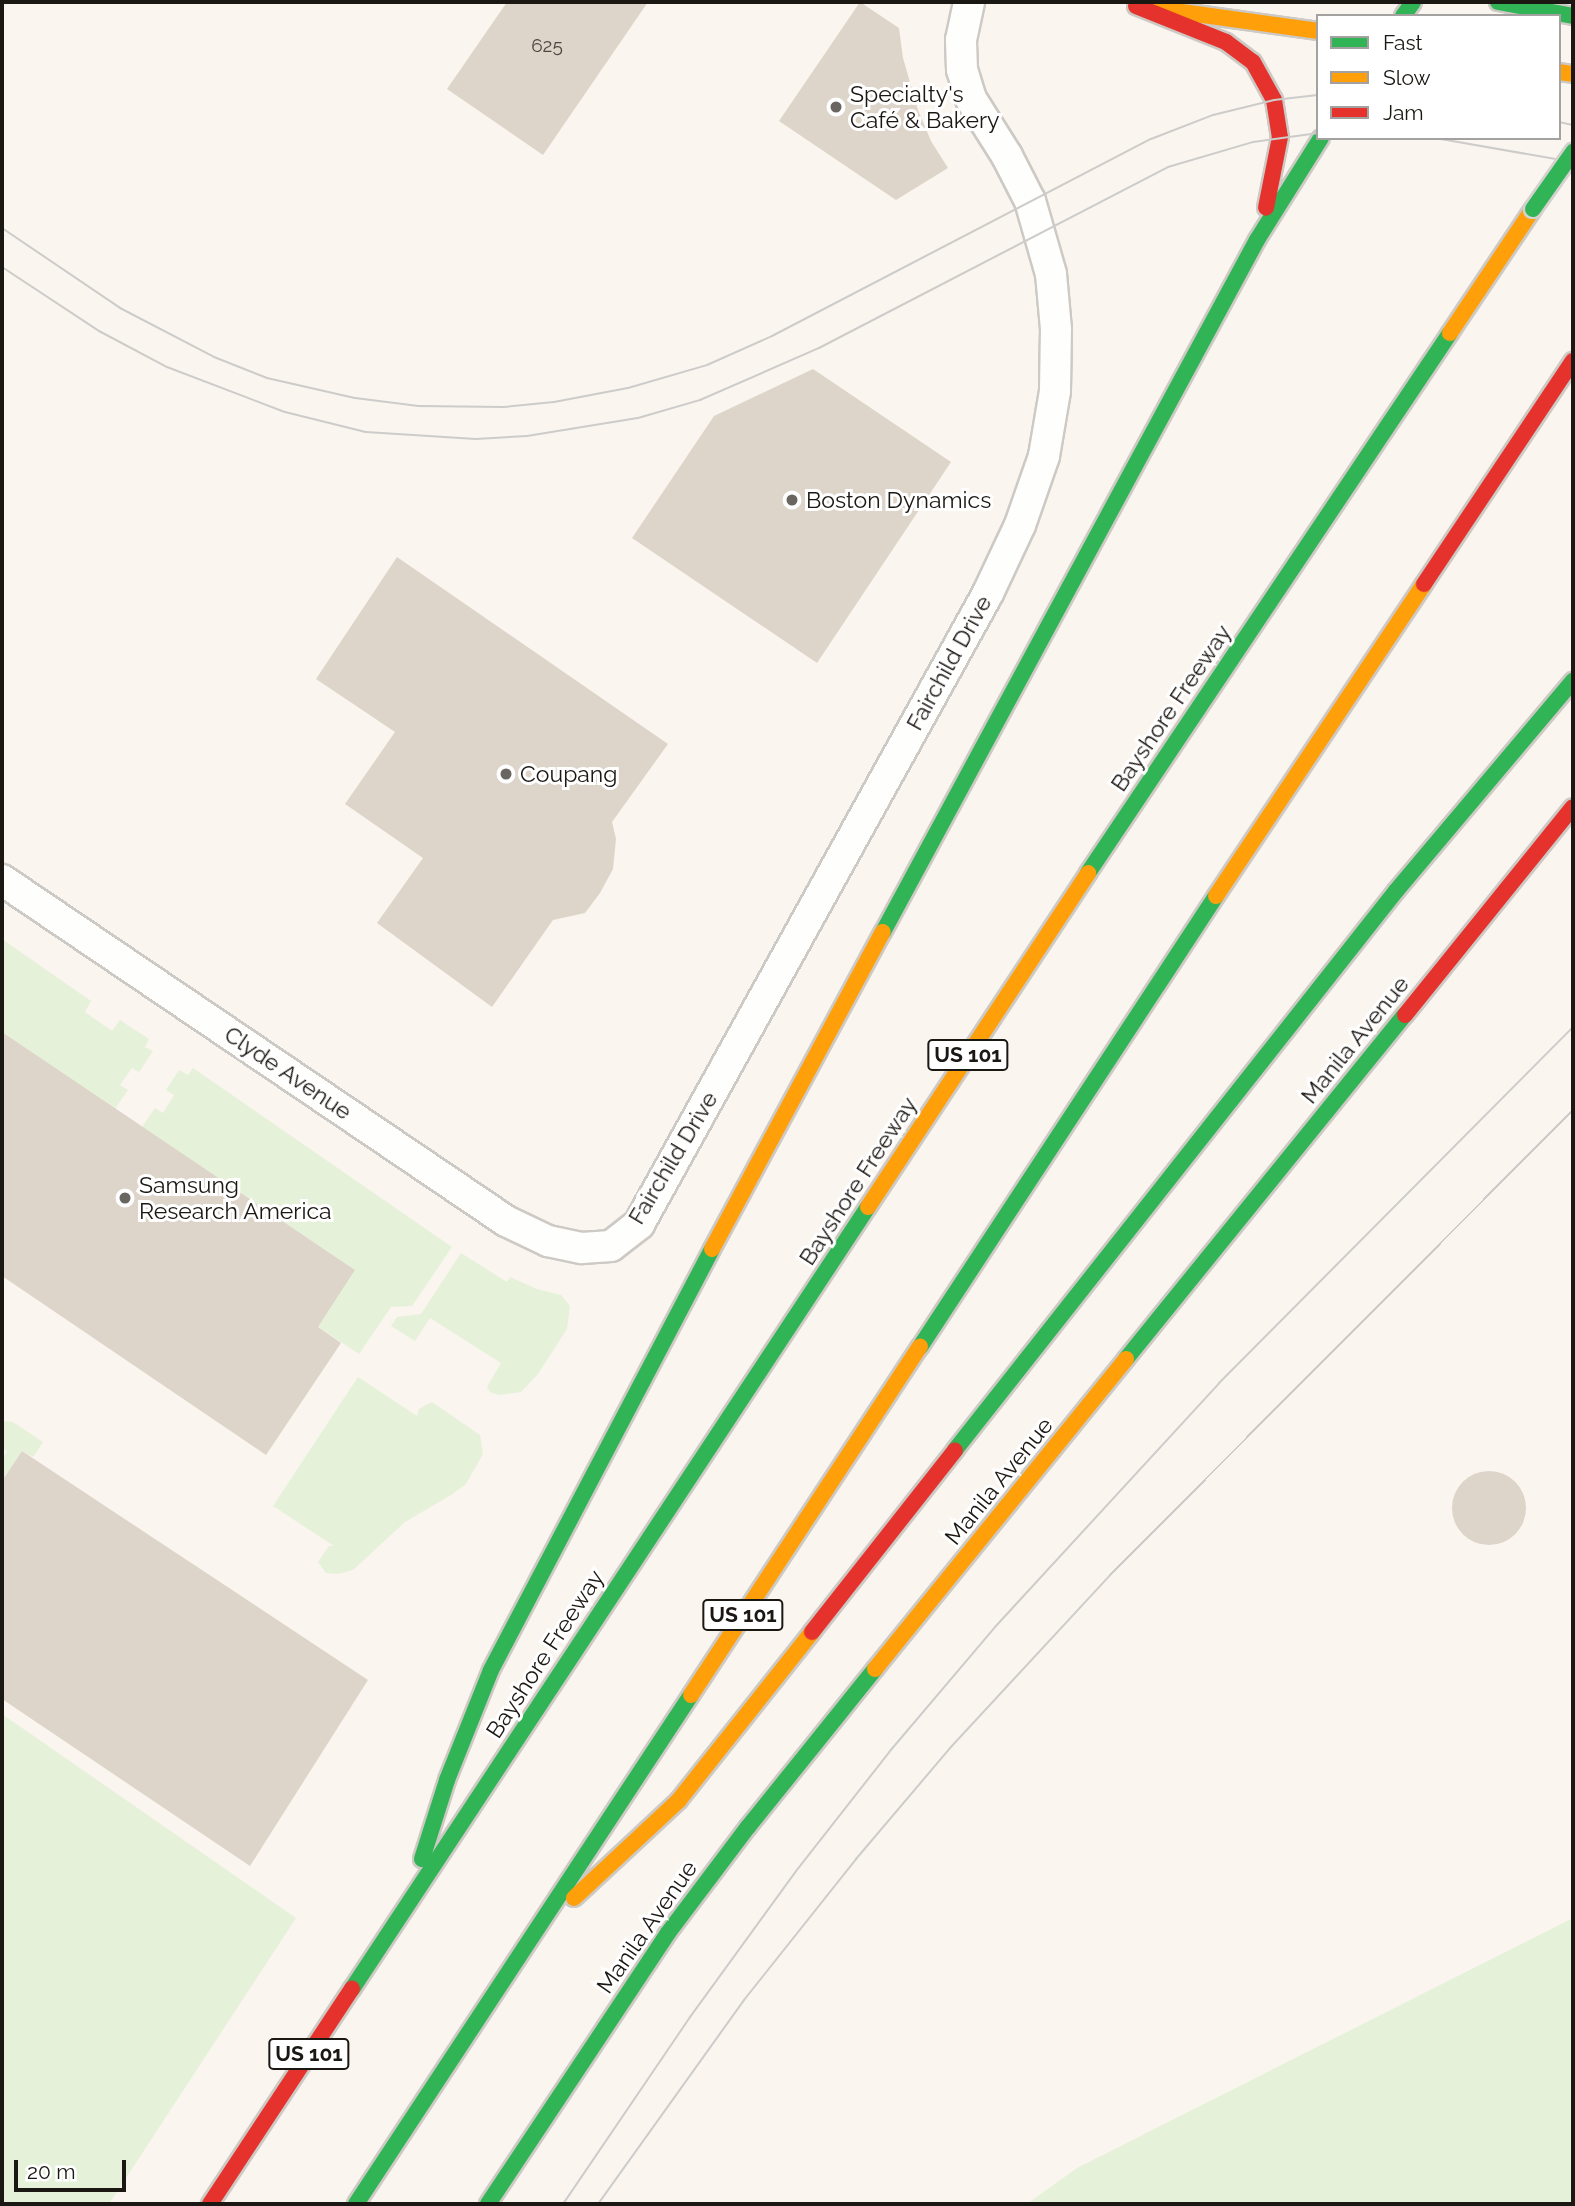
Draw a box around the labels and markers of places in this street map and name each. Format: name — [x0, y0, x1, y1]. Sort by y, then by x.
place label: Specialty's Café & Bakery — [850, 80, 999, 134]
marker: Specialty's Café & Bakery — [828, 99, 844, 115]
place label: Boston Dynamics — [806, 486, 991, 514]
marker: Boston Dynamics — [784, 492, 800, 508]
place label: Coupang — [520, 760, 617, 788]
marker: Coupang — [498, 766, 514, 782]
place label: Samsung Research America — [139, 1171, 332, 1225]
marker: Samsung Research America — [117, 1190, 133, 1206]

